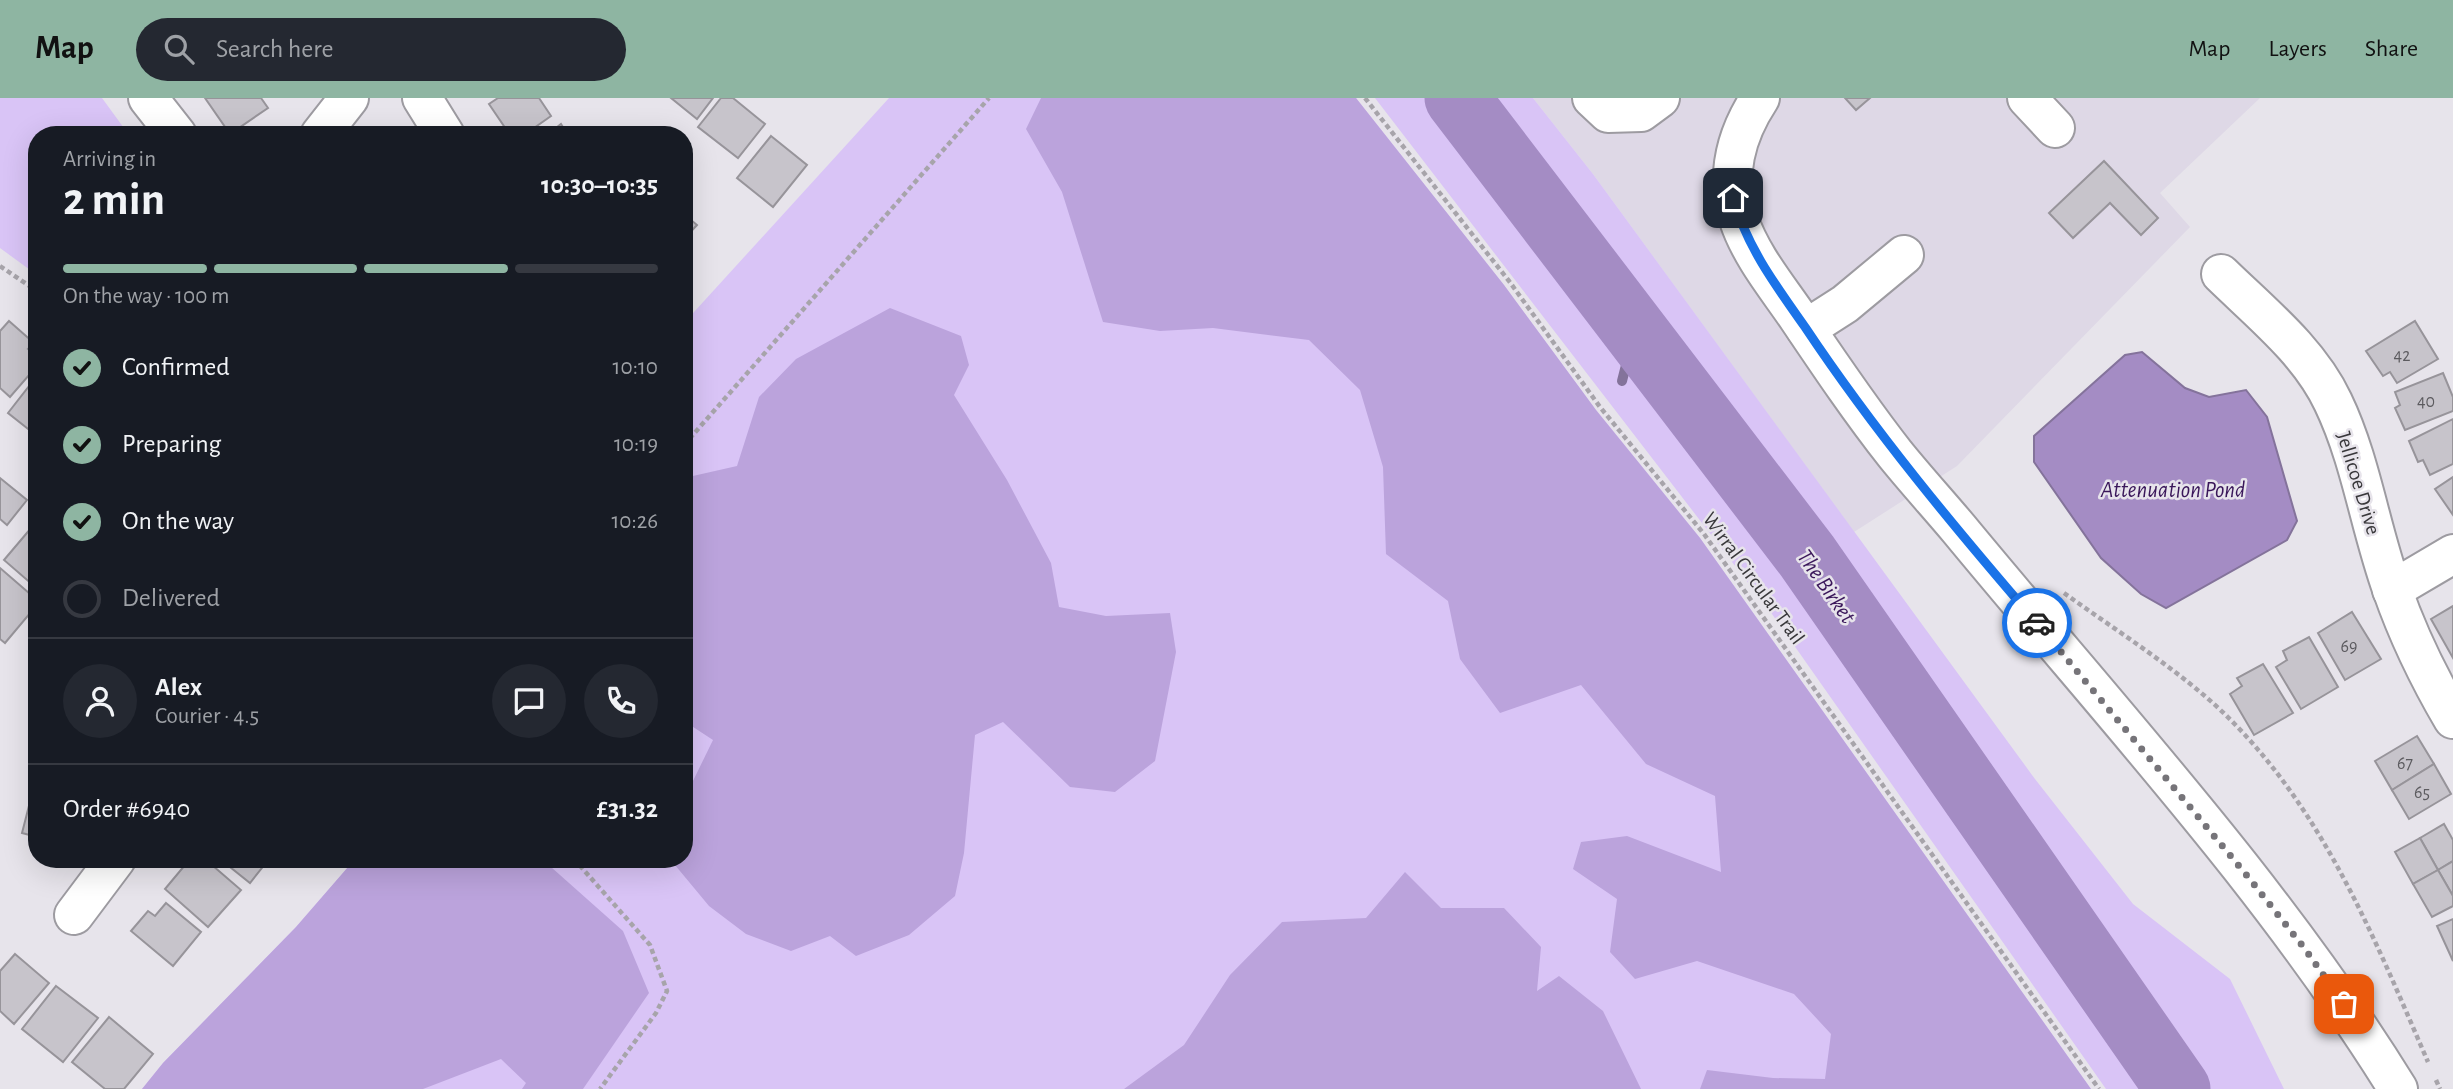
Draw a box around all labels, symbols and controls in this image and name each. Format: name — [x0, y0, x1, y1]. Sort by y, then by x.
search box — [136, 18, 626, 81]
icon: search — [160, 30, 198, 68]
text: Map — [35, 32, 94, 65]
text: Search here — [216, 36, 334, 62]
text: Map — [2188, 37, 2230, 61]
text: Layers — [2268, 37, 2327, 61]
text: Share — [2365, 37, 2418, 61]
text: Arriving in — [63, 148, 156, 171]
pin — [1703, 168, 1763, 228]
text: 10:30–10:35 — [541, 172, 658, 198]
text: 2 min — [63, 177, 165, 223]
icon: home — [1714, 179, 1752, 217]
text: On the way · 100 m — [63, 285, 230, 308]
house number: 42 — [2394, 347, 2410, 365]
icon: check — [63, 349, 101, 387]
text: Confirmed — [122, 354, 230, 380]
text: 10:10 — [613, 356, 658, 379]
house number: 40 — [2417, 393, 2435, 411]
icon: check — [63, 426, 101, 464]
street label: Jellicoe Drive — [2333, 429, 2384, 537]
text: Preparing — [122, 431, 221, 457]
text: 10:19 — [614, 433, 658, 456]
water label: Attenuation Pond — [2100, 479, 2245, 502]
icon: check — [63, 503, 101, 541]
text: On the way — [122, 508, 234, 534]
street label: Wirral Circular Trail — [1699, 508, 1808, 648]
text: 10:26 — [611, 510, 658, 533]
water label: The Birket — [1792, 546, 1860, 628]
text: Delivered — [122, 585, 220, 611]
courier — [2002, 588, 2072, 658]
icon: car — [2018, 604, 2056, 642]
house number: 69 — [2341, 638, 2357, 656]
button: person — [63, 664, 137, 738]
button: chat — [492, 664, 566, 738]
button: phone — [584, 664, 658, 738]
text: Alex — [155, 674, 202, 700]
text: Courier · 4.5 — [155, 705, 259, 728]
house number: 67 — [2397, 755, 2413, 773]
house number: 65 — [2414, 784, 2430, 802]
text: Order #6940 — [63, 796, 190, 822]
text: £31.32 — [596, 796, 658, 822]
pin — [2314, 974, 2374, 1034]
icon: bag — [2325, 985, 2363, 1023]

